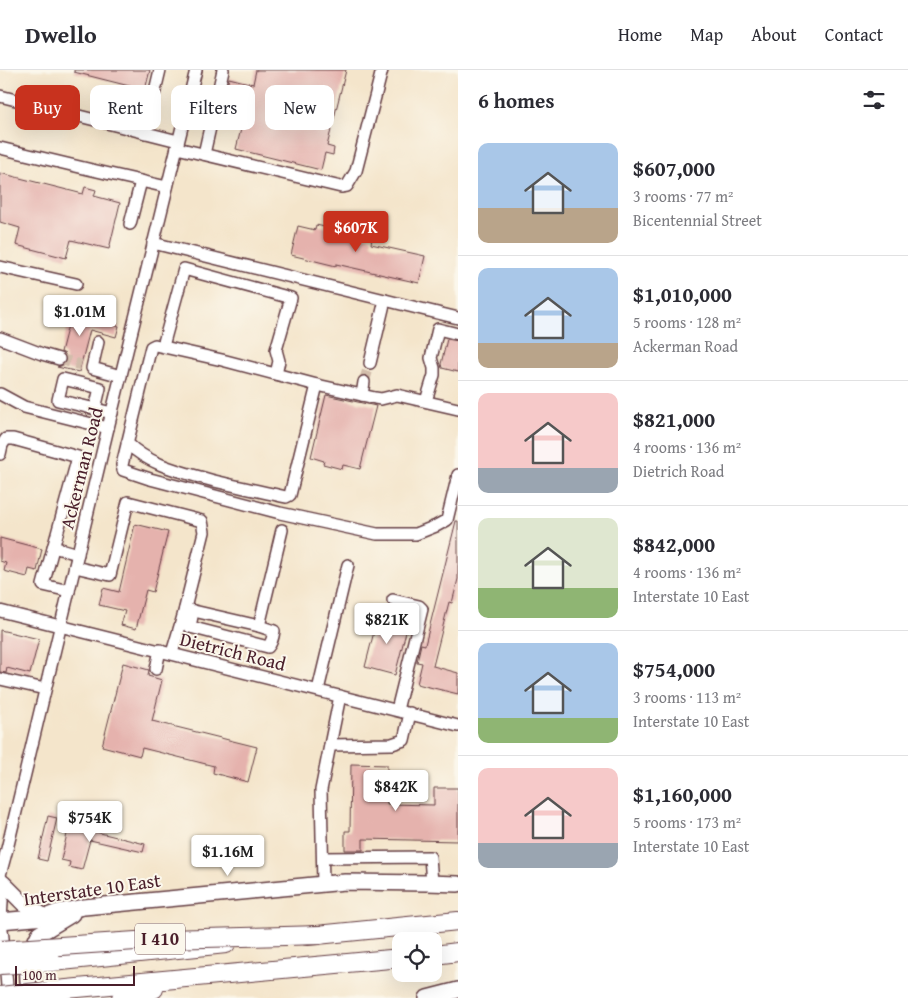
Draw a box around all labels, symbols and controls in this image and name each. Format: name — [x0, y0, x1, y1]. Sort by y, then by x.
text: Dwello — [25, 17, 97, 52]
text: Home — [618, 21, 662, 48]
text: Map — [690, 21, 723, 48]
text: About — [751, 21, 797, 48]
text: Contact — [825, 21, 883, 48]
chip: Buy — [15, 85, 80, 130]
chip: Rent — [90, 85, 161, 130]
chip: Filters — [171, 85, 255, 130]
chip: New — [265, 85, 334, 130]
text: 6 homes — [478, 85, 554, 116]
icon: filters — [860, 86, 888, 114]
text: $607,000 — [633, 153, 715, 184]
icon: home — [518, 163, 578, 223]
text: 3 rooms · 77 m² — [633, 184, 733, 208]
text: Bicentennial Street — [633, 208, 762, 232]
pin: $607K — [321, 210, 391, 253]
text: $607K — [334, 215, 378, 239]
text: $1,010,000 — [633, 279, 732, 310]
icon: home — [518, 288, 578, 348]
pin: $1.01M — [39, 294, 121, 337]
text: $1.01M — [54, 299, 106, 323]
text: 5 rooms · 128 m² — [633, 310, 741, 334]
text: Ackerman Road — [633, 334, 738, 358]
street label: Ackerman Road — [52, 403, 110, 532]
text: $821,000 — [633, 404, 715, 435]
icon: home — [518, 413, 578, 473]
text: 4 rooms · 136 m² — [633, 435, 741, 459]
text: Dietrich Road — [633, 459, 724, 483]
text: $842,000 — [633, 529, 715, 560]
icon: home — [518, 538, 578, 598]
text: 4 rooms · 136 m² — [633, 560, 741, 584]
text: Interstate 10 East — [633, 584, 749, 608]
pin: $821K — [352, 602, 422, 645]
text: $821K — [365, 607, 409, 631]
street label: Dietrich Road — [177, 624, 290, 678]
text: $754,000 — [633, 654, 715, 685]
icon: home — [518, 663, 578, 723]
text: 3 rooms · 113 m² — [633, 685, 741, 709]
text: Interstate 10 East — [633, 709, 749, 733]
pin: $842K — [361, 770, 431, 812]
text: $842K — [374, 774, 418, 798]
text: $1,160,000 — [633, 779, 732, 810]
icon: home — [518, 788, 578, 848]
pin: $754K — [55, 800, 125, 843]
text: $754K — [68, 805, 112, 829]
text: 5 rooms · 173 m² — [633, 810, 741, 834]
pin: $1.16M — [187, 834, 269, 877]
text: Interstate 10 East — [633, 834, 749, 858]
text: $1.16M — [202, 839, 254, 863]
street label: Interstate 10 East — [22, 865, 163, 912]
road number: I 410 — [135, 924, 185, 954]
map controls — [392, 932, 442, 982]
button: locate — [392, 932, 442, 982]
scale bar — [15, 963, 135, 986]
text: 100 m — [22, 965, 57, 985]

